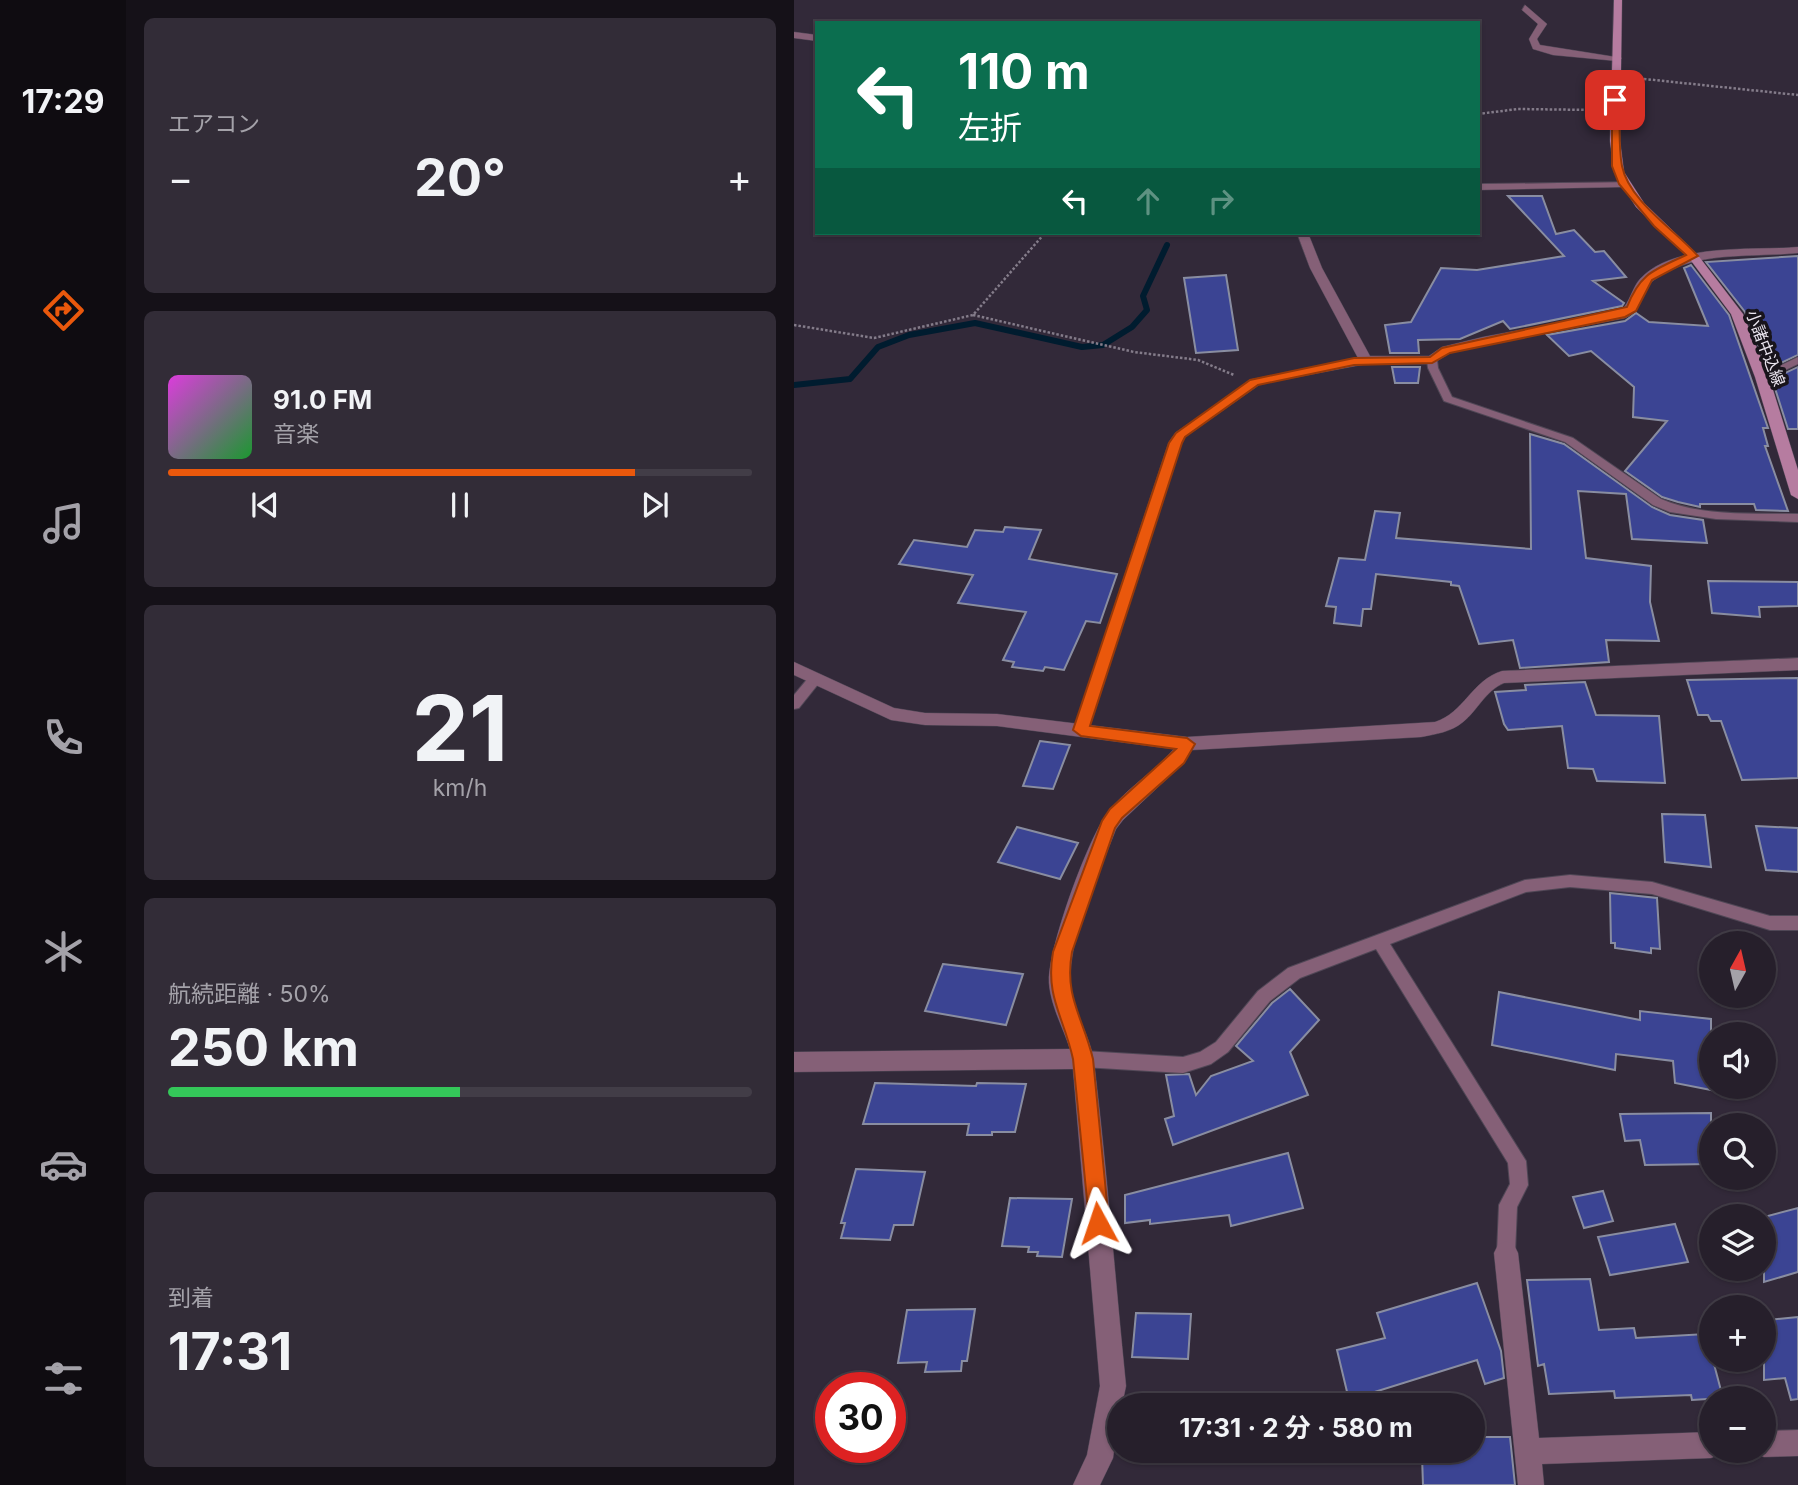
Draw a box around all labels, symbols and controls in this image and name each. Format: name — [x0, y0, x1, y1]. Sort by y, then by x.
text: 110 m — [958, 42, 1090, 101]
icon: left — [843, 49, 934, 140]
pin — [1585, 70, 1645, 130]
icon: arrive — [1596, 81, 1634, 119]
text: 17:29 — [22, 82, 104, 121]
text: 左折 — [958, 108, 1022, 147]
text: エアコン — [168, 110, 260, 138]
text: 20° — [414, 146, 506, 209]
text: − — [168, 155, 193, 201]
text: + — [727, 155, 752, 201]
icon: left — [1056, 182, 1094, 220]
icon: ahead — [1129, 182, 1167, 220]
icon: right — [1202, 182, 1240, 220]
icon: directions — [39, 286, 88, 335]
street label: 小諸中込線 — [1742, 307, 1790, 389]
text: 91.0 FM — [273, 384, 372, 415]
text: 音楽 — [273, 420, 319, 448]
icon: previous — [246, 486, 284, 524]
icon: pause — [441, 486, 479, 524]
icon: next — [636, 486, 674, 524]
icon: music — [39, 499, 88, 548]
text: 21 — [412, 673, 508, 783]
icon: phone — [39, 713, 88, 762]
text: km/h — [433, 774, 487, 802]
icon: climate — [39, 927, 88, 976]
north arrow — [1699, 931, 1776, 1008]
map controls — [1699, 931, 1776, 1463]
text: 航続距離 · 50% — [168, 980, 331, 1008]
text: 250 km — [168, 1016, 359, 1079]
button: sound — [1699, 1022, 1776, 1099]
button: search — [1699, 1113, 1776, 1190]
icon: car — [39, 1140, 88, 1189]
position arrow — [1061, 1186, 1135, 1260]
button: layers — [1699, 1204, 1776, 1281]
text: 到着 — [168, 1284, 214, 1312]
button: + — [1699, 1295, 1776, 1372]
text: 17:31 — [168, 1320, 292, 1383]
icon: filters — [39, 1354, 88, 1403]
speed limit sign: 30 — [815, 1372, 906, 1463]
button: − — [1699, 1386, 1776, 1463]
text: 17:31 · 2 分 · 580 m — [1179, 1412, 1413, 1443]

